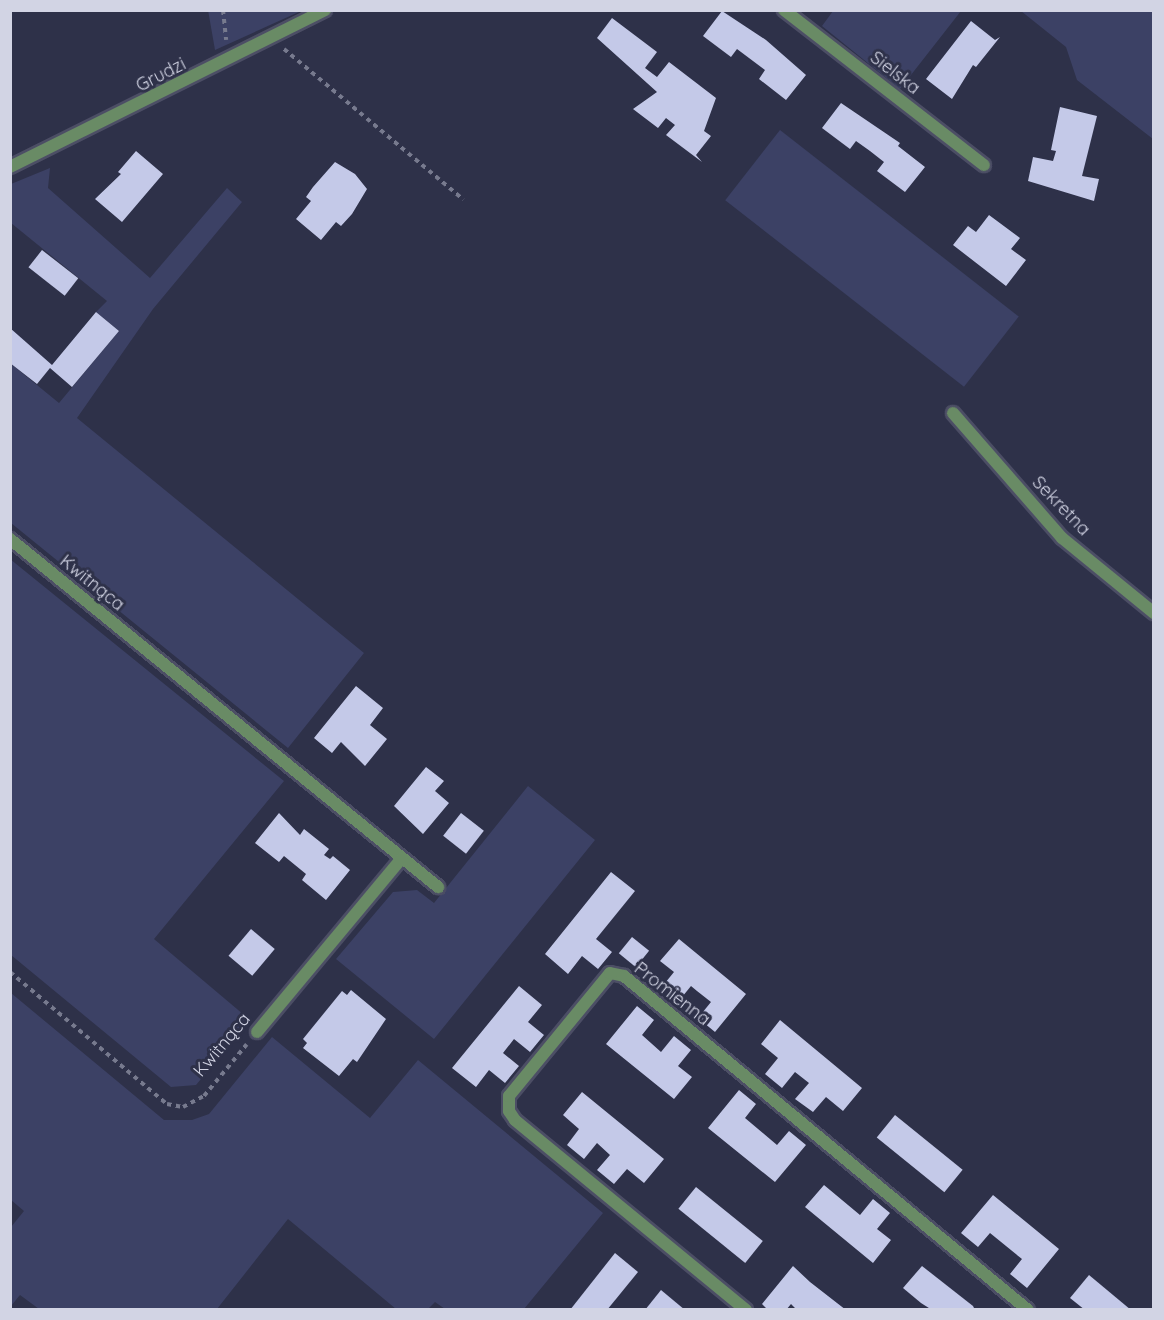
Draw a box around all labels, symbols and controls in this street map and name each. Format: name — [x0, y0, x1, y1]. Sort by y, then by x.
street label: Sielska — [866, 47, 924, 99]
street label: Grudzi — [132, 53, 190, 97]
street label: Sekretna — [1028, 472, 1094, 540]
street label: Kwitnąca — [55, 550, 129, 616]
street label: Promienna — [630, 958, 714, 1030]
street label: Kwitnąca — [189, 1009, 255, 1081]

